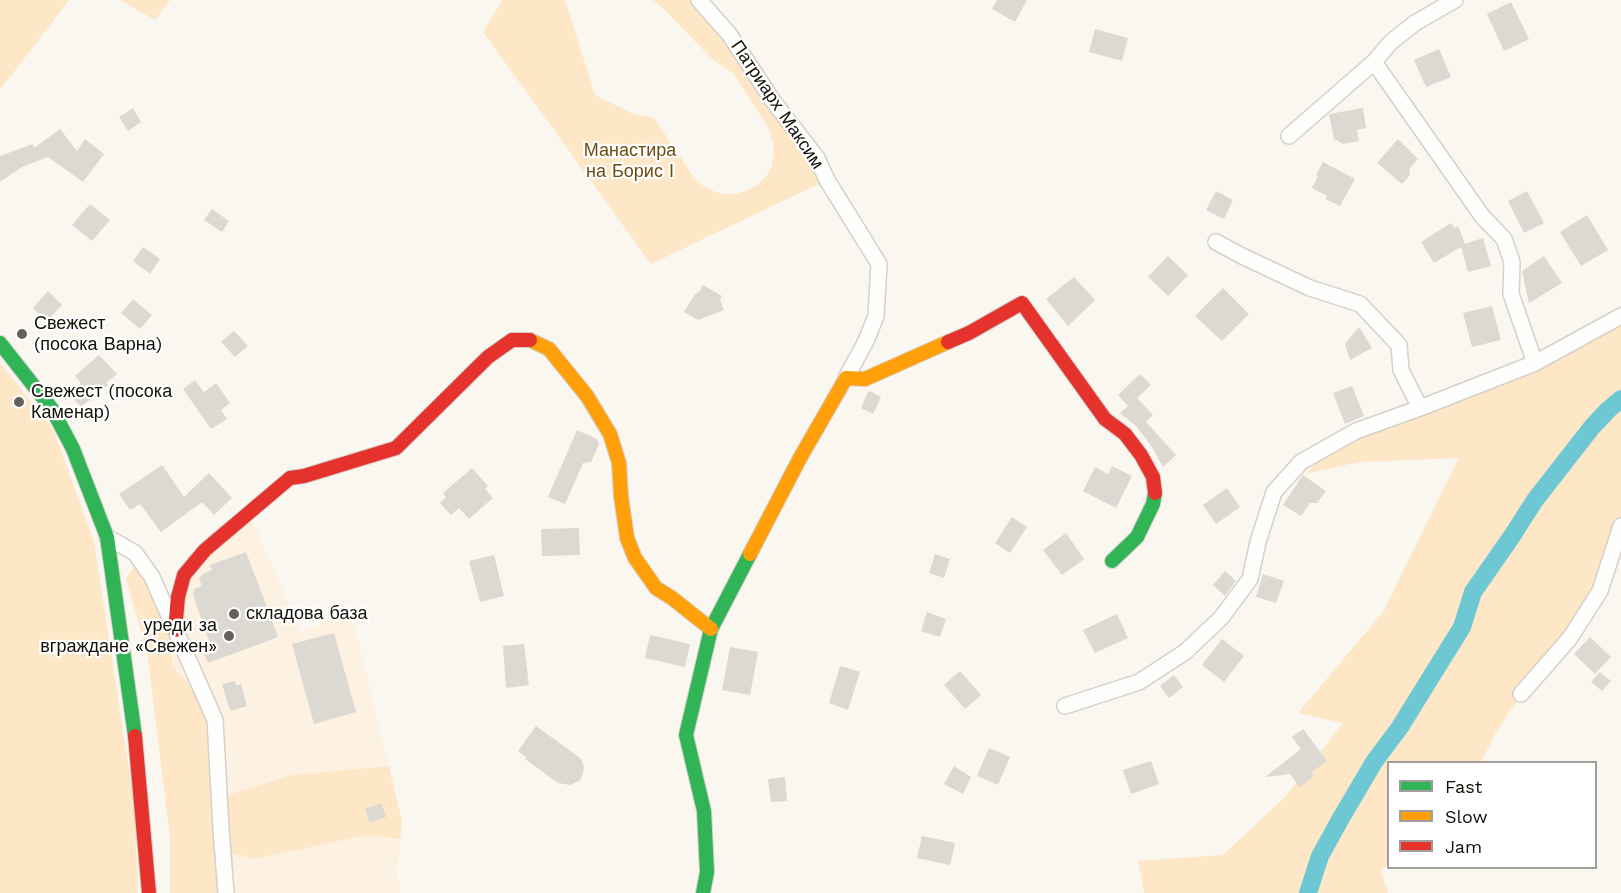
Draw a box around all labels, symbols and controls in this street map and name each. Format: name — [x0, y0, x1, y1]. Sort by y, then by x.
street label: Патриарх Максим — [726, 37, 828, 173]
park label: Манастира на Борис І — [584, 140, 676, 182]
place label: Свежест (посока Варна) — [34, 313, 162, 356]
marker: Свежест (посока Варна) — [15, 327, 29, 341]
place label: Свежест (посока Каменар) — [31, 381, 172, 424]
marker: Свежест (посока Каменар) — [12, 395, 26, 409]
place label: складова база — [246, 603, 368, 625]
marker: складова база — [227, 607, 241, 621]
place label: уреди за вграждане «Свежен» — [40, 615, 217, 658]
marker: уреди за вграждане «Свежен» — [222, 629, 236, 643]
legend — [1387, 761, 1597, 869]
text: Fast — [1445, 776, 1482, 797]
text: Slow — [1445, 806, 1488, 827]
text: Jam — [1445, 836, 1482, 857]

